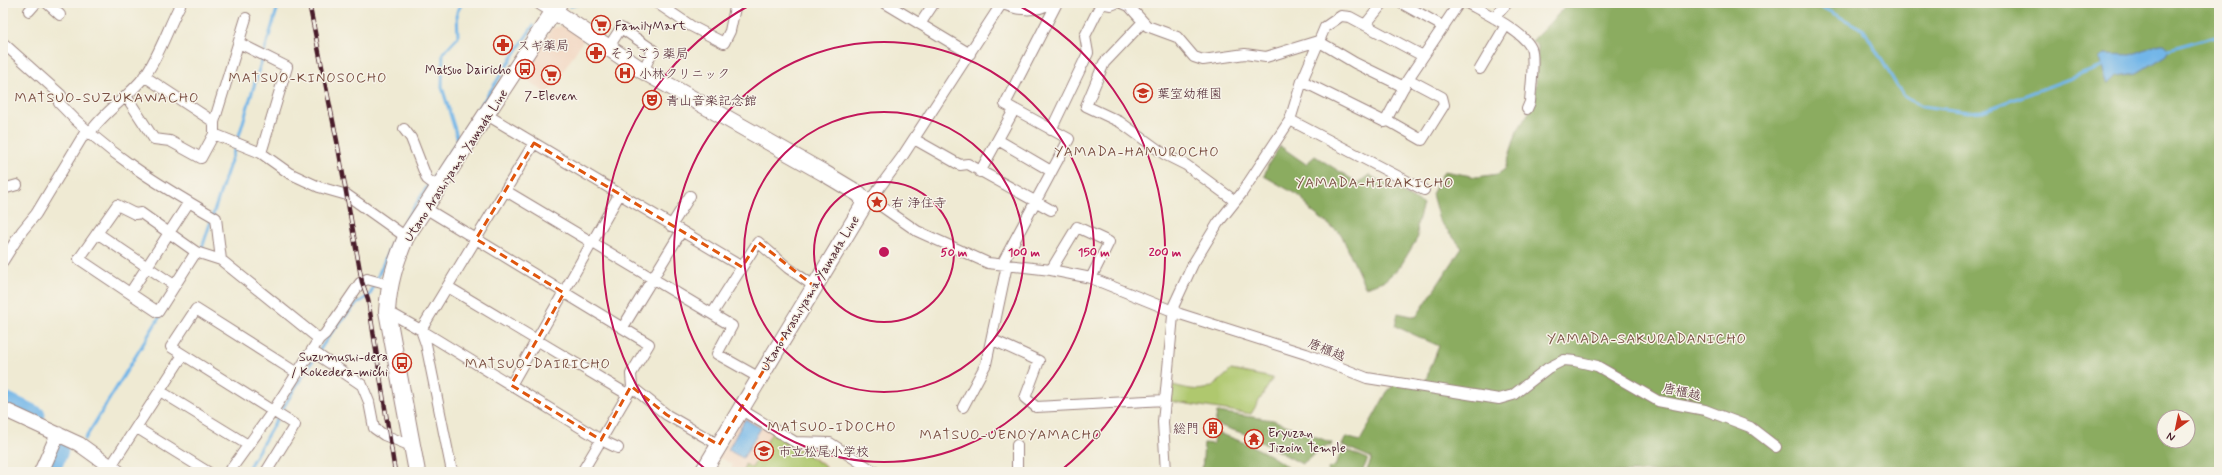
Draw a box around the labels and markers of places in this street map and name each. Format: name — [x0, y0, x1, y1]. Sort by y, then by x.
supermarket icon: FamilyMart — [590, 14, 612, 36]
place label: FamilyMart — [615, 18, 686, 35]
pharmacy icon: スギ薬局 — [492, 34, 514, 56]
place label: スギ薬局 — [517, 38, 569, 55]
pharmacy icon: そうごう薬局 — [585, 42, 607, 64]
place label: そうごう薬局 — [610, 46, 689, 63]
bus stop icon: Matsuo Dairicho — [514, 58, 536, 80]
place label: Matsuo Dairicho — [425, 62, 511, 79]
hospital icon: 小林クリニック — [614, 62, 636, 84]
supermarket icon: 7-Eleven — [540, 64, 562, 86]
place label: 小林クリニック — [639, 66, 730, 83]
school or university icon: 葉室幼稚園 — [1132, 82, 1154, 104]
place label: 葉室幼稚園 — [1157, 86, 1222, 103]
place label: 7-Eleven — [524, 88, 578, 105]
theatre icon: 青山音楽記念館 — [641, 89, 663, 111]
place label: 青山音楽記念館 — [666, 93, 757, 110]
place icon: 右 浄住寺 — [866, 191, 888, 213]
place label: 右 浄住寺 — [891, 195, 947, 212]
centre of rings — [877, 245, 891, 259]
place label: Suzumushi-dera / Kokedera-michi — [291, 349, 388, 381]
bus stop icon: Suzumushi-dera / Kokedera-michi — [391, 352, 413, 374]
building icon: 総門 — [1202, 417, 1224, 439]
place label: 総門 — [1173, 421, 1199, 438]
place label: Eryuzan Jizoin Temple — [1268, 425, 1346, 457]
temple icon: Eryuzan Jizoin Temple — [1243, 428, 1265, 450]
school or university icon: 市立松尾小学校 — [753, 440, 775, 462]
place label: 市立松尾小学校 — [778, 444, 869, 461]

